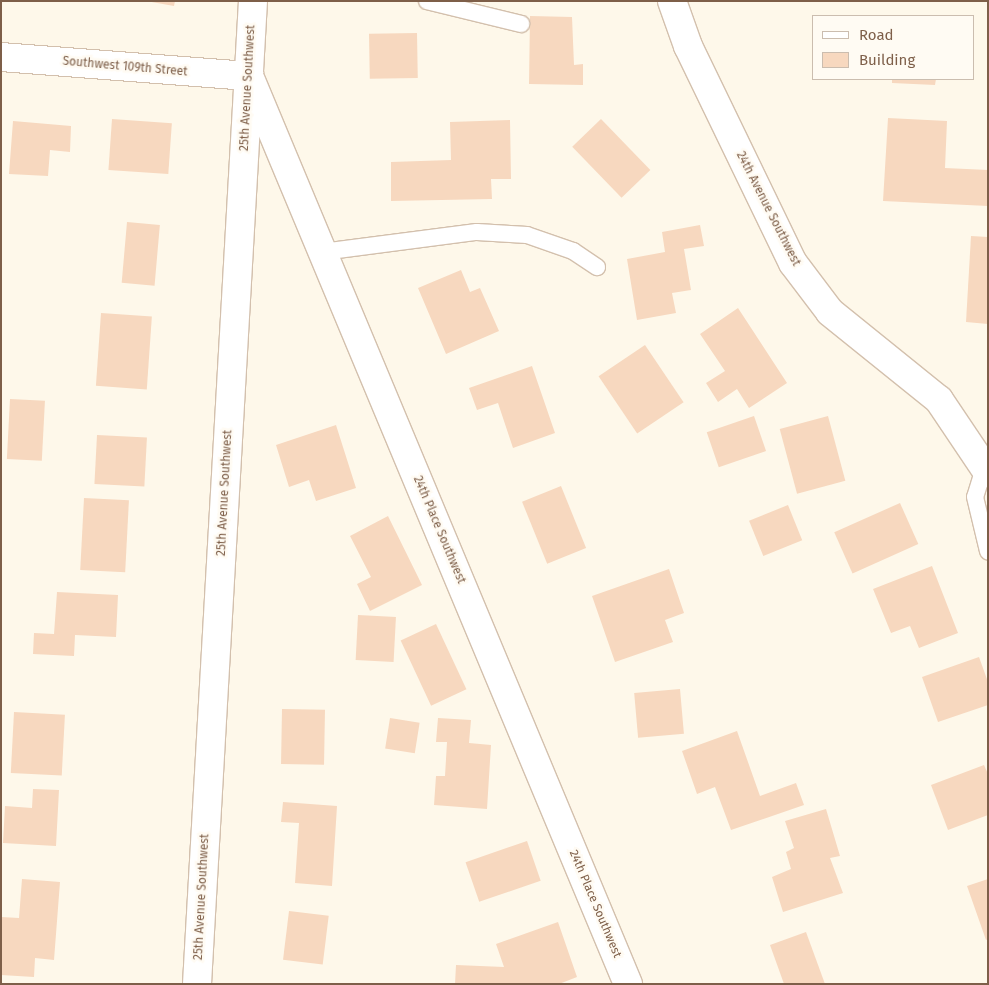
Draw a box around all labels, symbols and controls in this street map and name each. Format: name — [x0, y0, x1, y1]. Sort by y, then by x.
legend — [812, 15, 974, 80]
street label: 25th Avenue Southwest — [238, 25, 258, 151]
text: Road — [859, 26, 894, 44]
text: Building — [859, 51, 915, 69]
street label: Southwest 109th Street — [62, 54, 188, 80]
street label: 24th Avenue Southwest — [733, 149, 803, 269]
street label: 25th Avenue Southwest — [215, 430, 235, 556]
street label: 24th Place Southwest — [410, 474, 468, 586]
street label: 25th Avenue Southwest — [192, 834, 212, 960]
street label: 24th Place Southwest — [566, 848, 624, 960]

